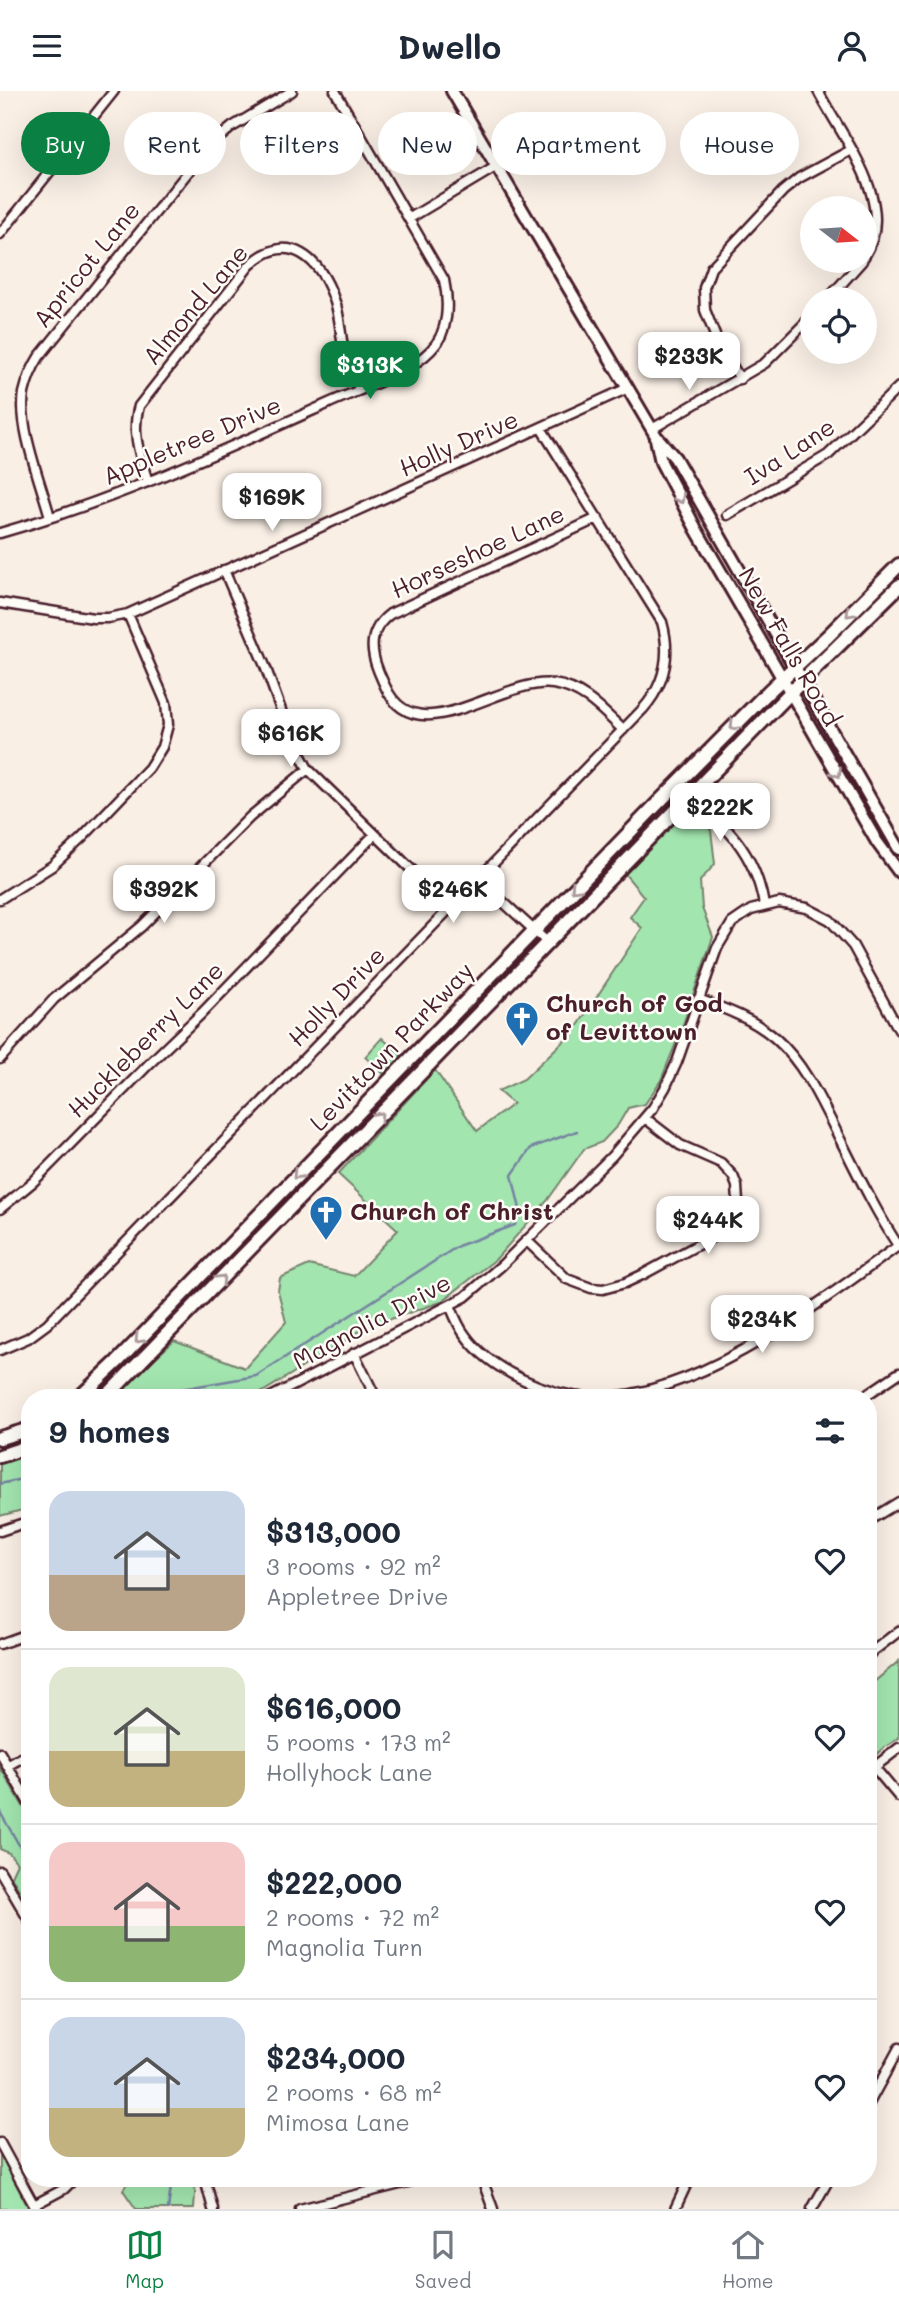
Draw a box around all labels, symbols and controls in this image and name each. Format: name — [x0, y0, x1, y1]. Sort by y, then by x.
text: Dwello — [398, 25, 501, 67]
icon: menu — [28, 27, 66, 65]
icon: person — [833, 27, 871, 65]
chip: Buy — [21, 112, 110, 175]
chip: Rent — [124, 112, 226, 175]
chip: Filters — [240, 112, 364, 175]
chip: New — [378, 112, 477, 175]
chip: Apartment — [491, 112, 666, 175]
chip: House — [680, 112, 799, 175]
street label: Apricot Lane — [26, 195, 146, 333]
north arrow — [800, 196, 877, 273]
map controls — [800, 196, 877, 364]
street label: Almond Lane — [135, 237, 254, 371]
button: locate — [800, 287, 877, 364]
pin: $233K — [640, 333, 738, 392]
text: $233K — [654, 340, 724, 370]
pin: $313K — [321, 341, 419, 401]
text: $313K — [336, 349, 404, 379]
street label: Appletree Drive — [98, 388, 285, 491]
street label: Holly Drive — [394, 403, 523, 483]
street label: Iva Lane — [738, 410, 840, 491]
pin: $169K — [223, 473, 321, 533]
text: $169K — [238, 481, 306, 511]
one-way arrow — [672, 492, 685, 504]
street label: Horseshoe Lane — [386, 497, 569, 604]
street label: New Falls Road — [732, 561, 848, 731]
one-way arrow — [846, 604, 859, 617]
pin: $616K — [242, 709, 340, 769]
text: $616K — [257, 717, 325, 747]
one-way arrow — [729, 718, 742, 731]
one-way arrow — [829, 765, 842, 778]
pin: $222K — [671, 783, 769, 843]
text: $222K — [686, 791, 754, 821]
pin: $392K — [115, 865, 213, 925]
pin: $246K — [404, 865, 502, 925]
text: $392K — [129, 873, 199, 903]
text: $246K — [418, 873, 488, 903]
one-way arrow — [570, 880, 583, 893]
street label: Holly Drive — [281, 939, 391, 1052]
street label: Huckleberry Lane — [60, 954, 229, 1123]
street label: Levittown Parkway — [302, 955, 480, 1137]
place label: Church of God of Levittown — [546, 987, 723, 1046]
church icon: Church of God of Levittown — [503, 999, 541, 1048]
one-way arrow — [371, 1111, 384, 1124]
one-way arrow — [293, 1167, 306, 1180]
church icon: Church of Christ — [307, 1193, 345, 1242]
place label: Church of Christ — [350, 1195, 554, 1226]
pin: $244K — [659, 1197, 757, 1256]
text: $244K — [672, 1204, 744, 1234]
street label: Magnolia Drive — [287, 1266, 456, 1375]
one-way arrow — [212, 1275, 225, 1288]
pin: $234K — [713, 1295, 811, 1355]
text: $234K — [727, 1303, 797, 1333]
one-way arrow — [135, 1331, 148, 1344]
text: 9 homes — [49, 1411, 170, 1451]
icon: filters — [811, 1412, 849, 1450]
text: $313,000 — [266, 1511, 401, 1551]
icon: home — [105, 1519, 189, 1603]
icon: heart — [811, 1542, 849, 1580]
text: 3 rooms · 92 m² — [266, 1551, 441, 1581]
text: Appletree Drive — [266, 1581, 449, 1611]
text: $616,000 — [266, 1687, 401, 1727]
icon: home — [105, 1695, 189, 1779]
icon: heart — [811, 1718, 849, 1756]
text: 5 rooms · 173 m² — [266, 1727, 451, 1757]
text: Hollyhock Lane — [266, 1757, 433, 1787]
text: $222,000 — [266, 1862, 402, 1902]
icon: home — [105, 1870, 189, 1954]
icon: heart — [811, 1893, 849, 1931]
text: 2 rooms · 72 m² — [266, 1902, 439, 1932]
text: Magnolia Turn — [266, 1932, 423, 1962]
text: $234,000 — [266, 2037, 405, 2077]
icon: home — [105, 2045, 189, 2129]
icon: heart — [811, 2068, 849, 2106]
text: 2 rooms · 68 m² — [266, 2077, 441, 2107]
text: Mimosa Lane — [266, 2107, 410, 2137]
tab: Map — [125, 2226, 164, 2293]
tab: Saved — [415, 2226, 471, 2293]
tab: Home — [722, 2226, 774, 2293]

